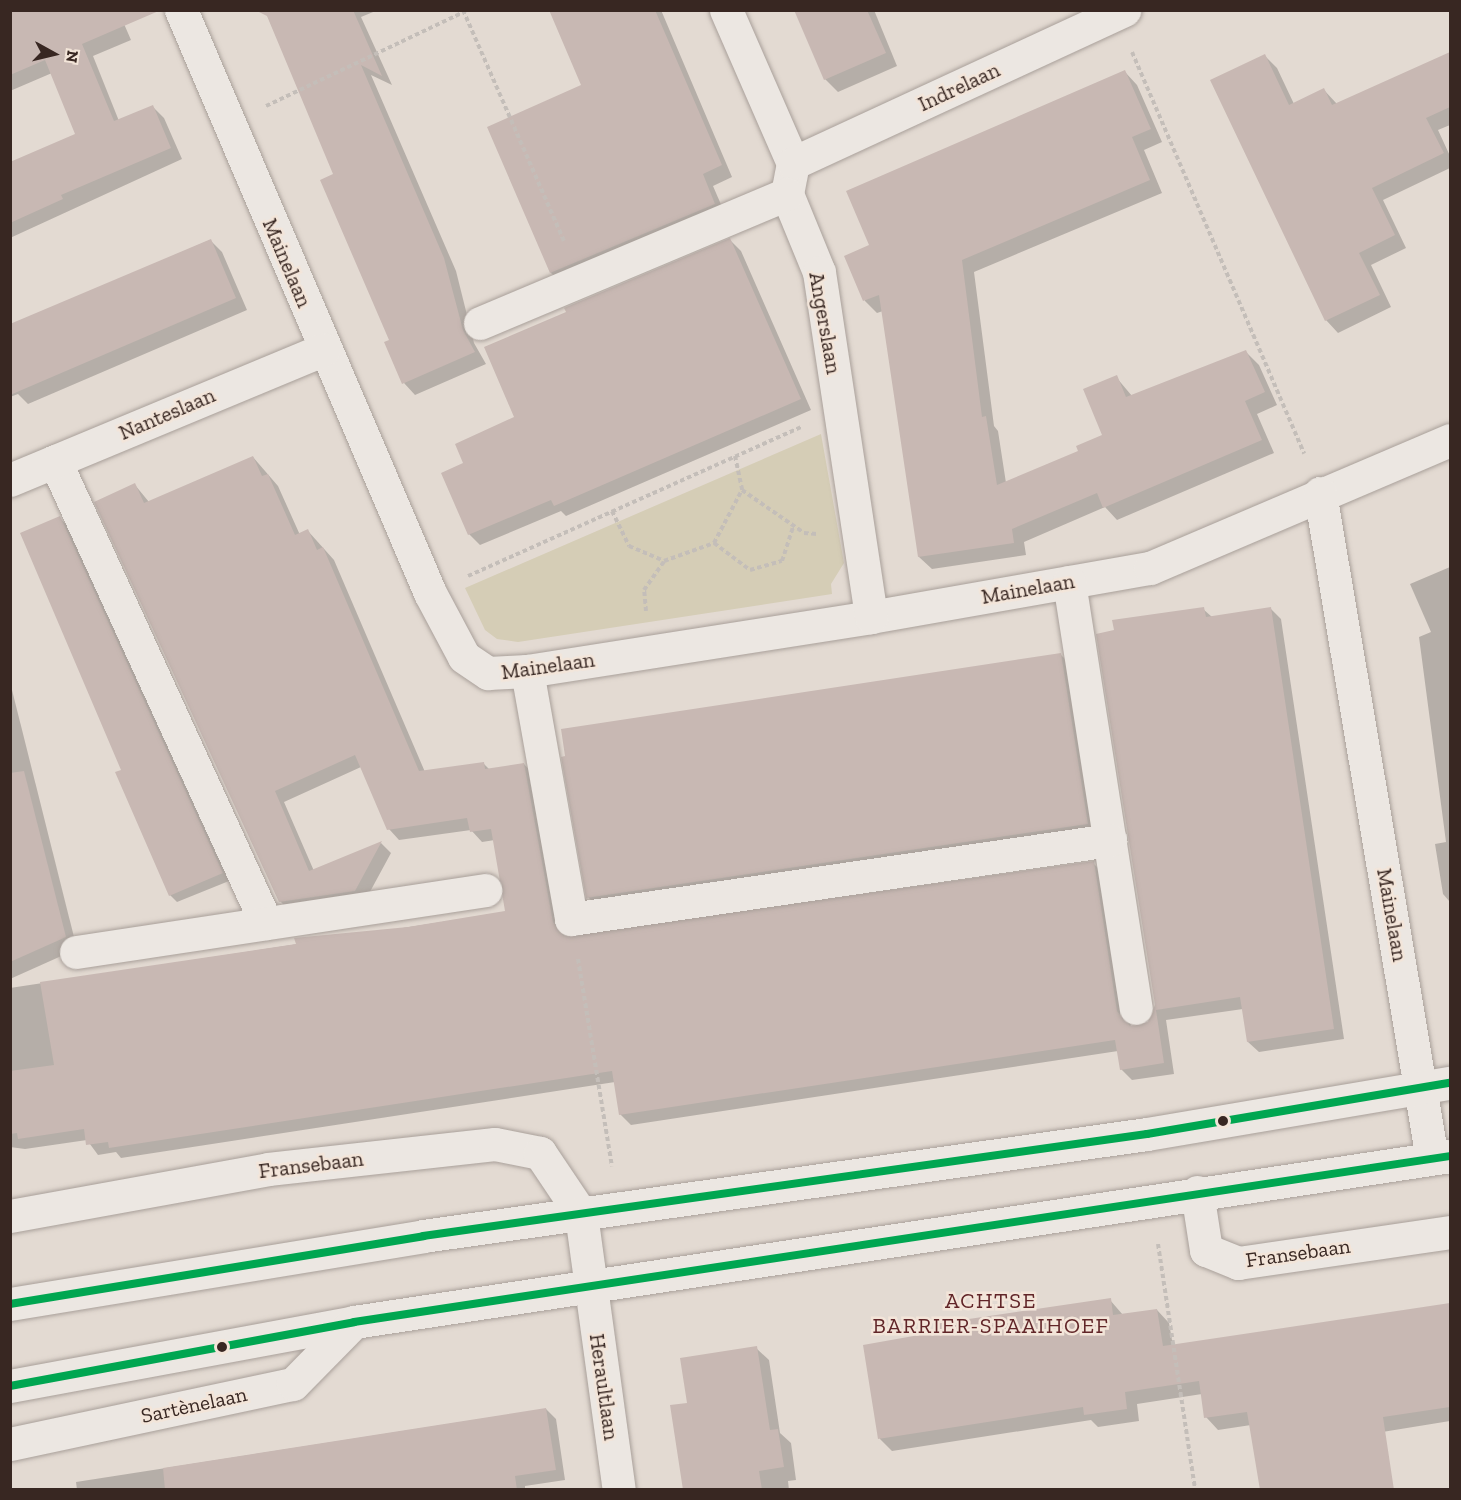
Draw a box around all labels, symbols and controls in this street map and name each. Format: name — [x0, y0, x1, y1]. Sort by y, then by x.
north arrow — [24, 24, 84, 84]
text: N — [62, 49, 83, 64]
street label: Indrelaan — [914, 57, 1004, 117]
street label: Mainelaan — [257, 215, 317, 311]
street label: Angerslaan — [804, 270, 846, 376]
street label: Nanteslaan — [115, 382, 219, 446]
street label: Mainelaan — [979, 568, 1077, 610]
street label: Mainelaan — [500, 647, 596, 685]
street label: Mainelaan — [1371, 866, 1413, 964]
unlabelled marker — [1217, 1115, 1229, 1127]
street label: Fransebaan — [257, 1146, 365, 1184]
street label: Fransebaan — [1244, 1233, 1352, 1273]
district label: ACHTSE BARRIER-SPAAIHOEF — [873, 1287, 1109, 1338]
street label: Heraultlaan — [584, 1332, 624, 1442]
unlabelled marker — [216, 1341, 228, 1353]
street label: Sartènelaan — [139, 1381, 249, 1429]

